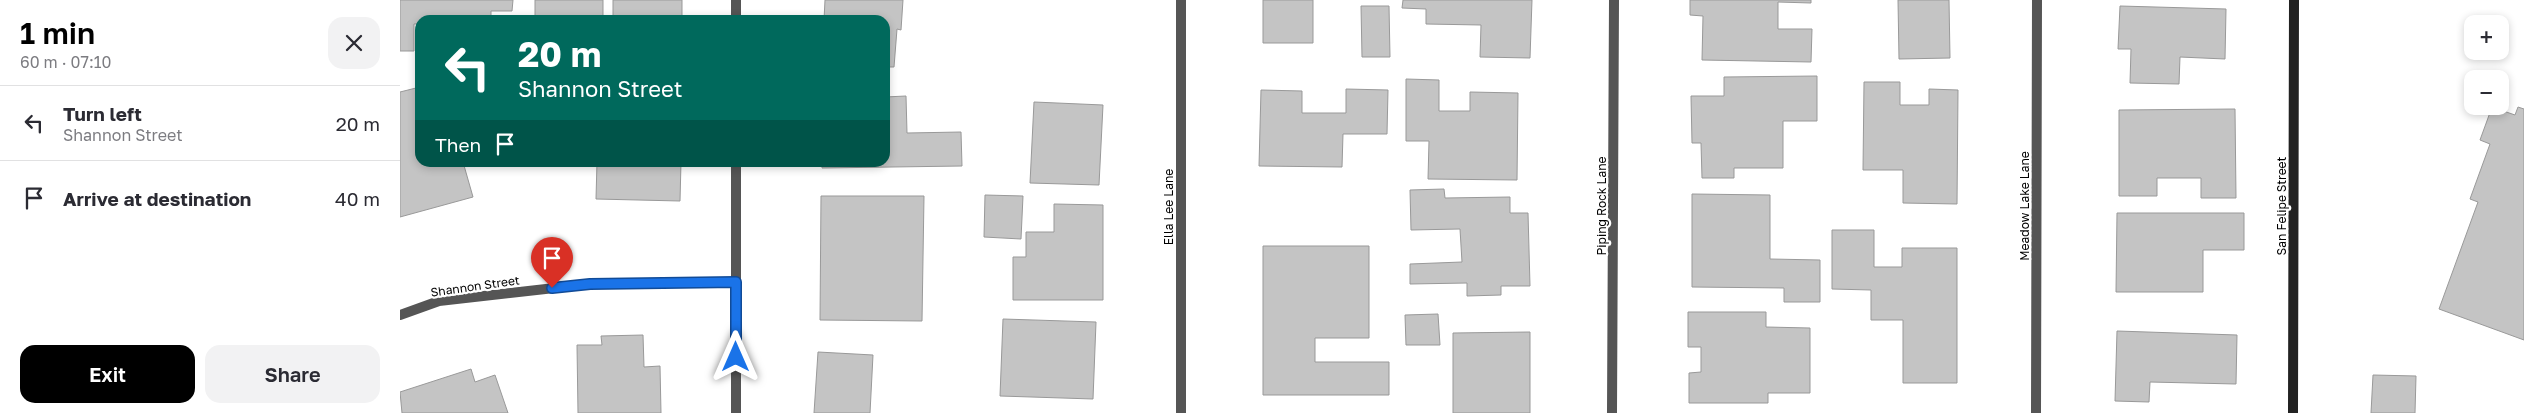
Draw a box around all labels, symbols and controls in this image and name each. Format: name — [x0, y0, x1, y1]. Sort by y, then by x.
text: 1 min — [20, 15, 95, 51]
map controls — [2464, 15, 2509, 115]
button: + — [2464, 15, 2509, 60]
button: close — [328, 17, 380, 69]
text: 20 m — [518, 33, 601, 75]
icon: left — [435, 35, 500, 100]
text: 60 m · 07:10 — [20, 52, 111, 72]
button: − — [2464, 70, 2509, 115]
text: Shannon Street — [518, 75, 682, 102]
text: Turn left — [63, 102, 142, 125]
icon: left — [20, 109, 48, 137]
text: 20 m — [336, 112, 380, 135]
text: Shannon Street — [63, 125, 183, 145]
icon: arrive — [491, 130, 519, 158]
text: Then — [435, 133, 481, 156]
street label: Meadow Lake Lane — [2017, 151, 2032, 261]
street label: Piping Rock Lane — [1594, 156, 1609, 256]
street label: San Felipe Street — [2274, 156, 2289, 255]
street label: Ella Lee Lane — [1161, 169, 1176, 245]
icon: arrive — [20, 184, 48, 212]
text: Arrive at destination — [63, 187, 251, 210]
text: 40 m — [335, 187, 380, 210]
pin — [531, 237, 573, 288]
icon: arrive — [538, 244, 566, 272]
street label: Shannon Street — [430, 272, 521, 300]
position arrow — [709, 330, 761, 382]
button: Exit — [20, 345, 195, 403]
button: Share — [205, 345, 380, 403]

